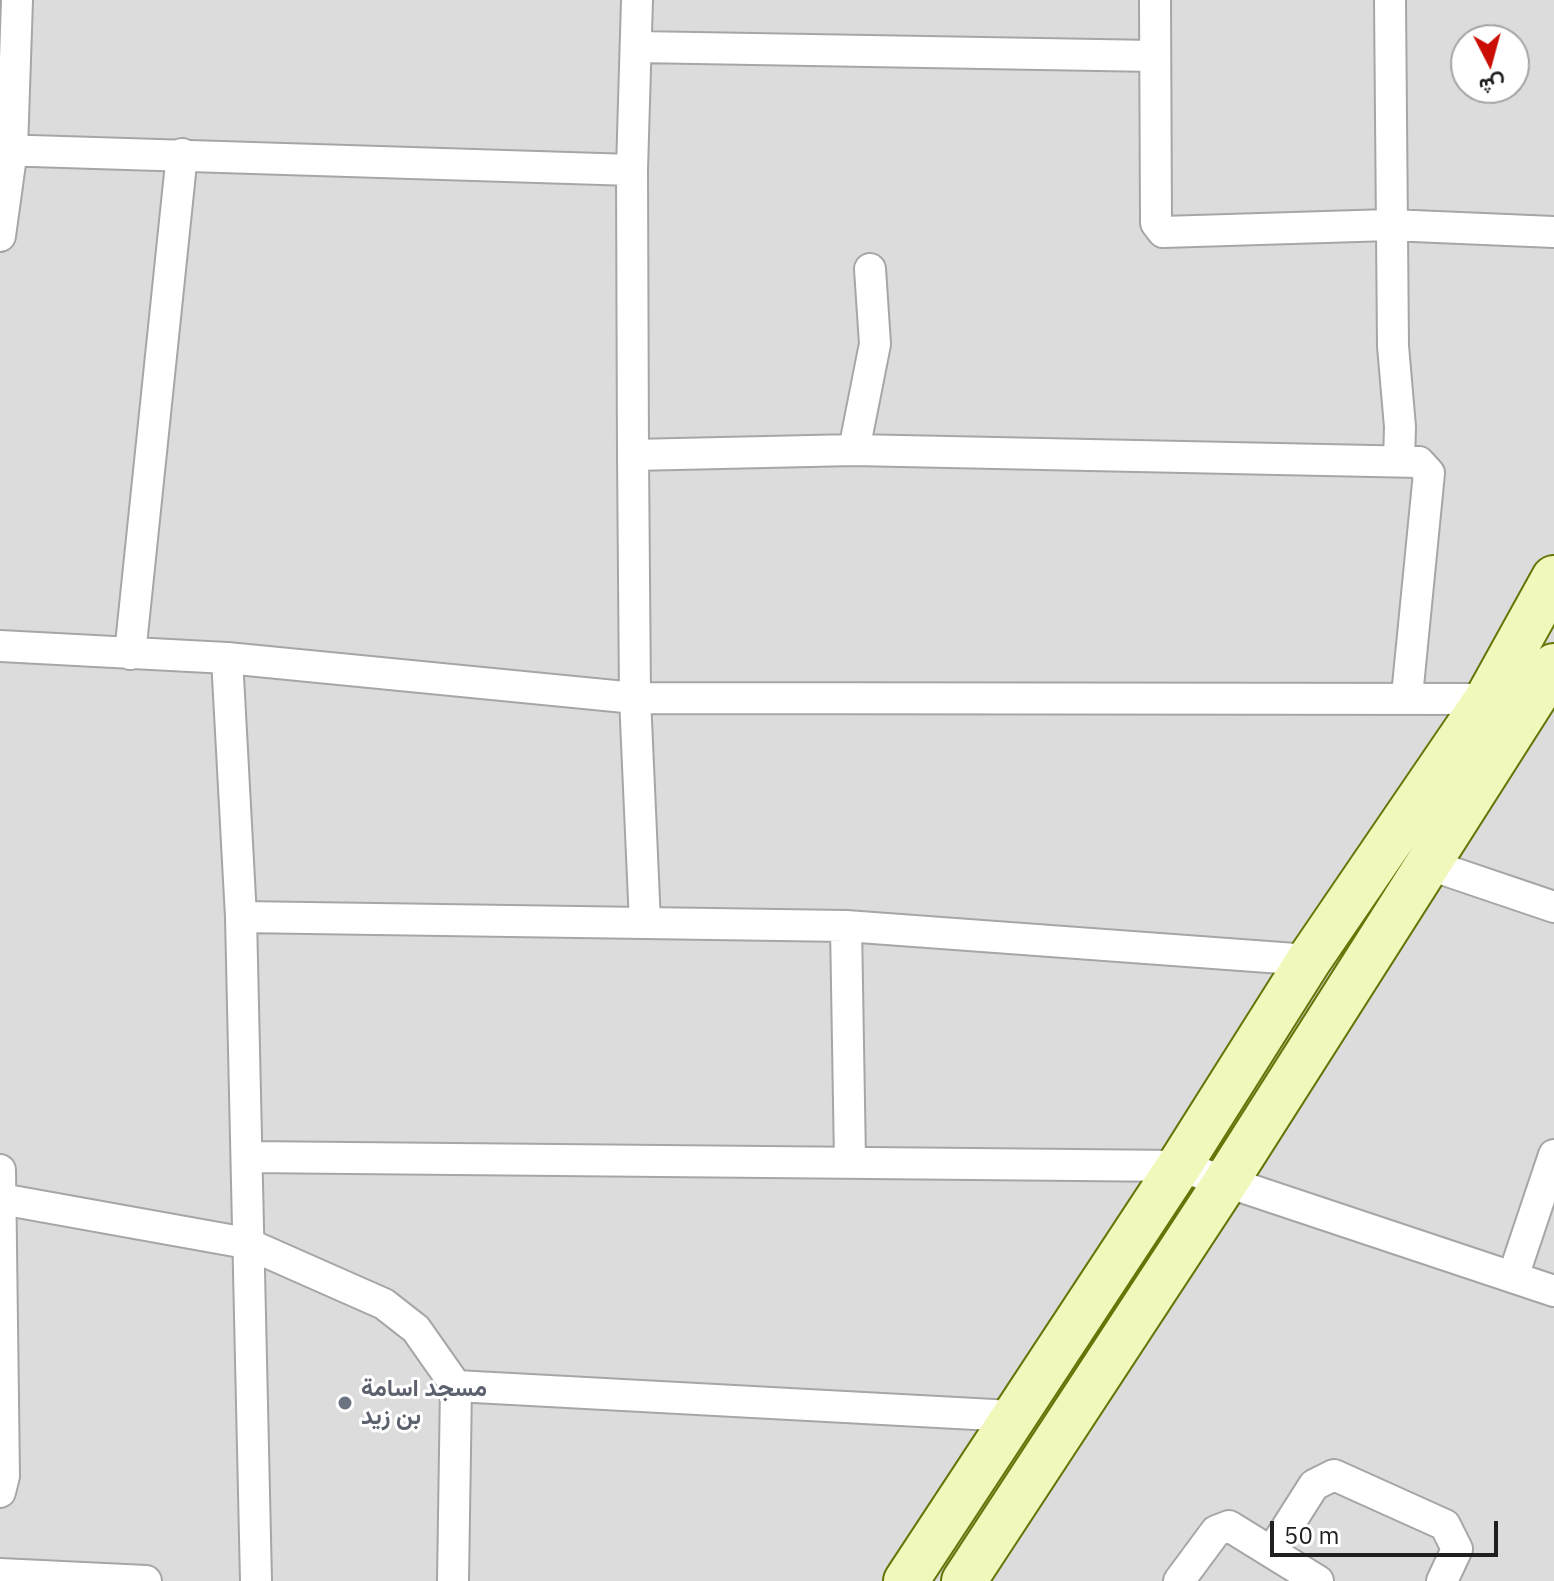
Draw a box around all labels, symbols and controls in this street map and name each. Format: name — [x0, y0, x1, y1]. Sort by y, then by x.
north arrow — [1450, 24, 1530, 104]
text: ش — [1478, 71, 1507, 102]
place label: مسجد اسامة بن زيد — [361, 1375, 487, 1431]
marker: مسجد اسامة بن زيد — [336, 1394, 354, 1412]
scale bar — [1274, 1505, 1502, 1555]
text: 50 m — [1284, 1519, 1339, 1551]

